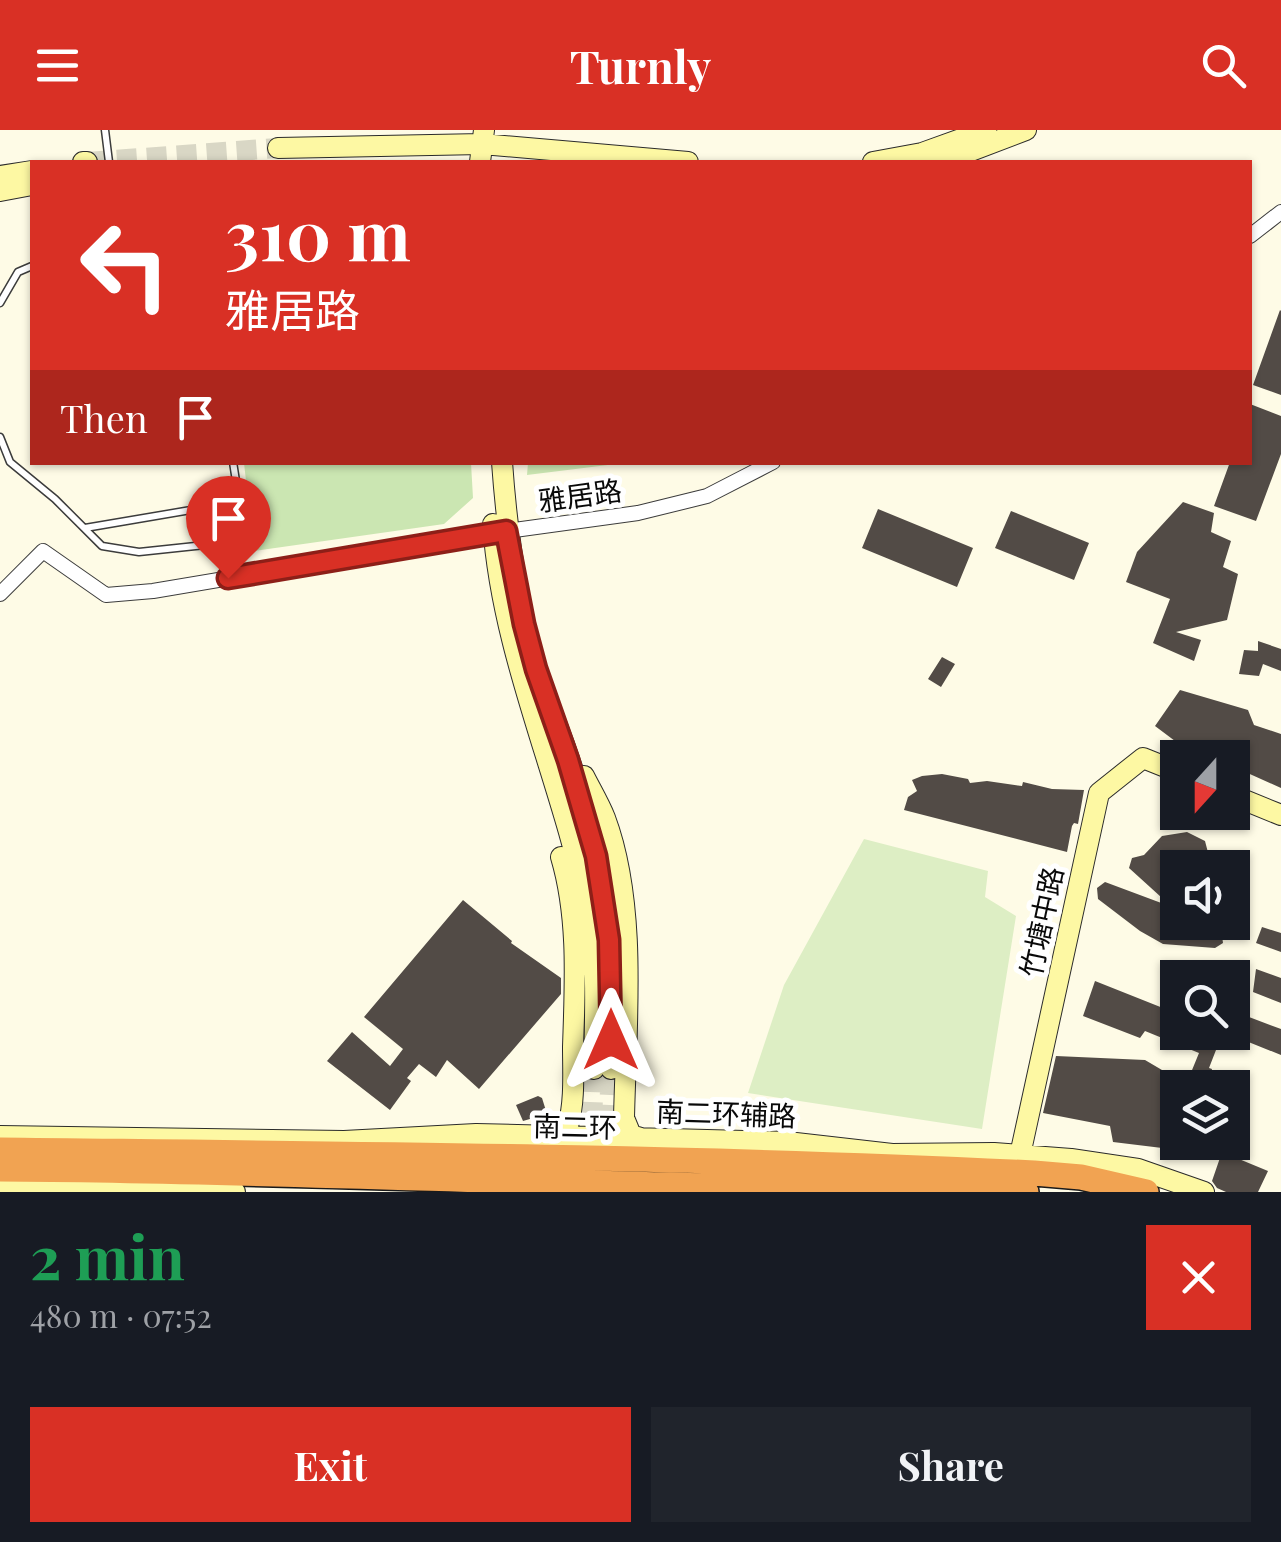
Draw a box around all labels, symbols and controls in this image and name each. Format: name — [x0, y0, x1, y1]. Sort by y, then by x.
text: Turnly — [570, 35, 711, 95]
icon: menu — [30, 38, 85, 93]
icon: search — [1196, 38, 1251, 93]
text: 310 m — [225, 185, 411, 279]
icon: left — [60, 200, 190, 330]
text: 雅居路 — [225, 278, 360, 338]
icon: arrive — [168, 390, 223, 445]
text: Then — [60, 392, 148, 443]
street label: 雅居路 — [536, 470, 624, 519]
pin — [186, 476, 271, 579]
icon: arrive — [201, 491, 256, 546]
north arrow — [1160, 740, 1250, 830]
map controls — [1160, 740, 1250, 1160]
button: sound — [1160, 850, 1250, 940]
street label: 竹塘中路 — [1011, 863, 1070, 980]
button: search — [1160, 960, 1250, 1050]
position arrow — [559, 988, 663, 1092]
button: layers — [1160, 1070, 1250, 1160]
street label: 南二环辅路 — [655, 1092, 797, 1133]
street label: 南二环 — [533, 1106, 617, 1145]
text: 2 min — [30, 1215, 185, 1295]
button: close — [1146, 1225, 1251, 1330]
text: 480 m · 07:52 — [30, 1293, 212, 1336]
button: Exit — [30, 1407, 631, 1522]
button: Share — [651, 1407, 1251, 1522]

